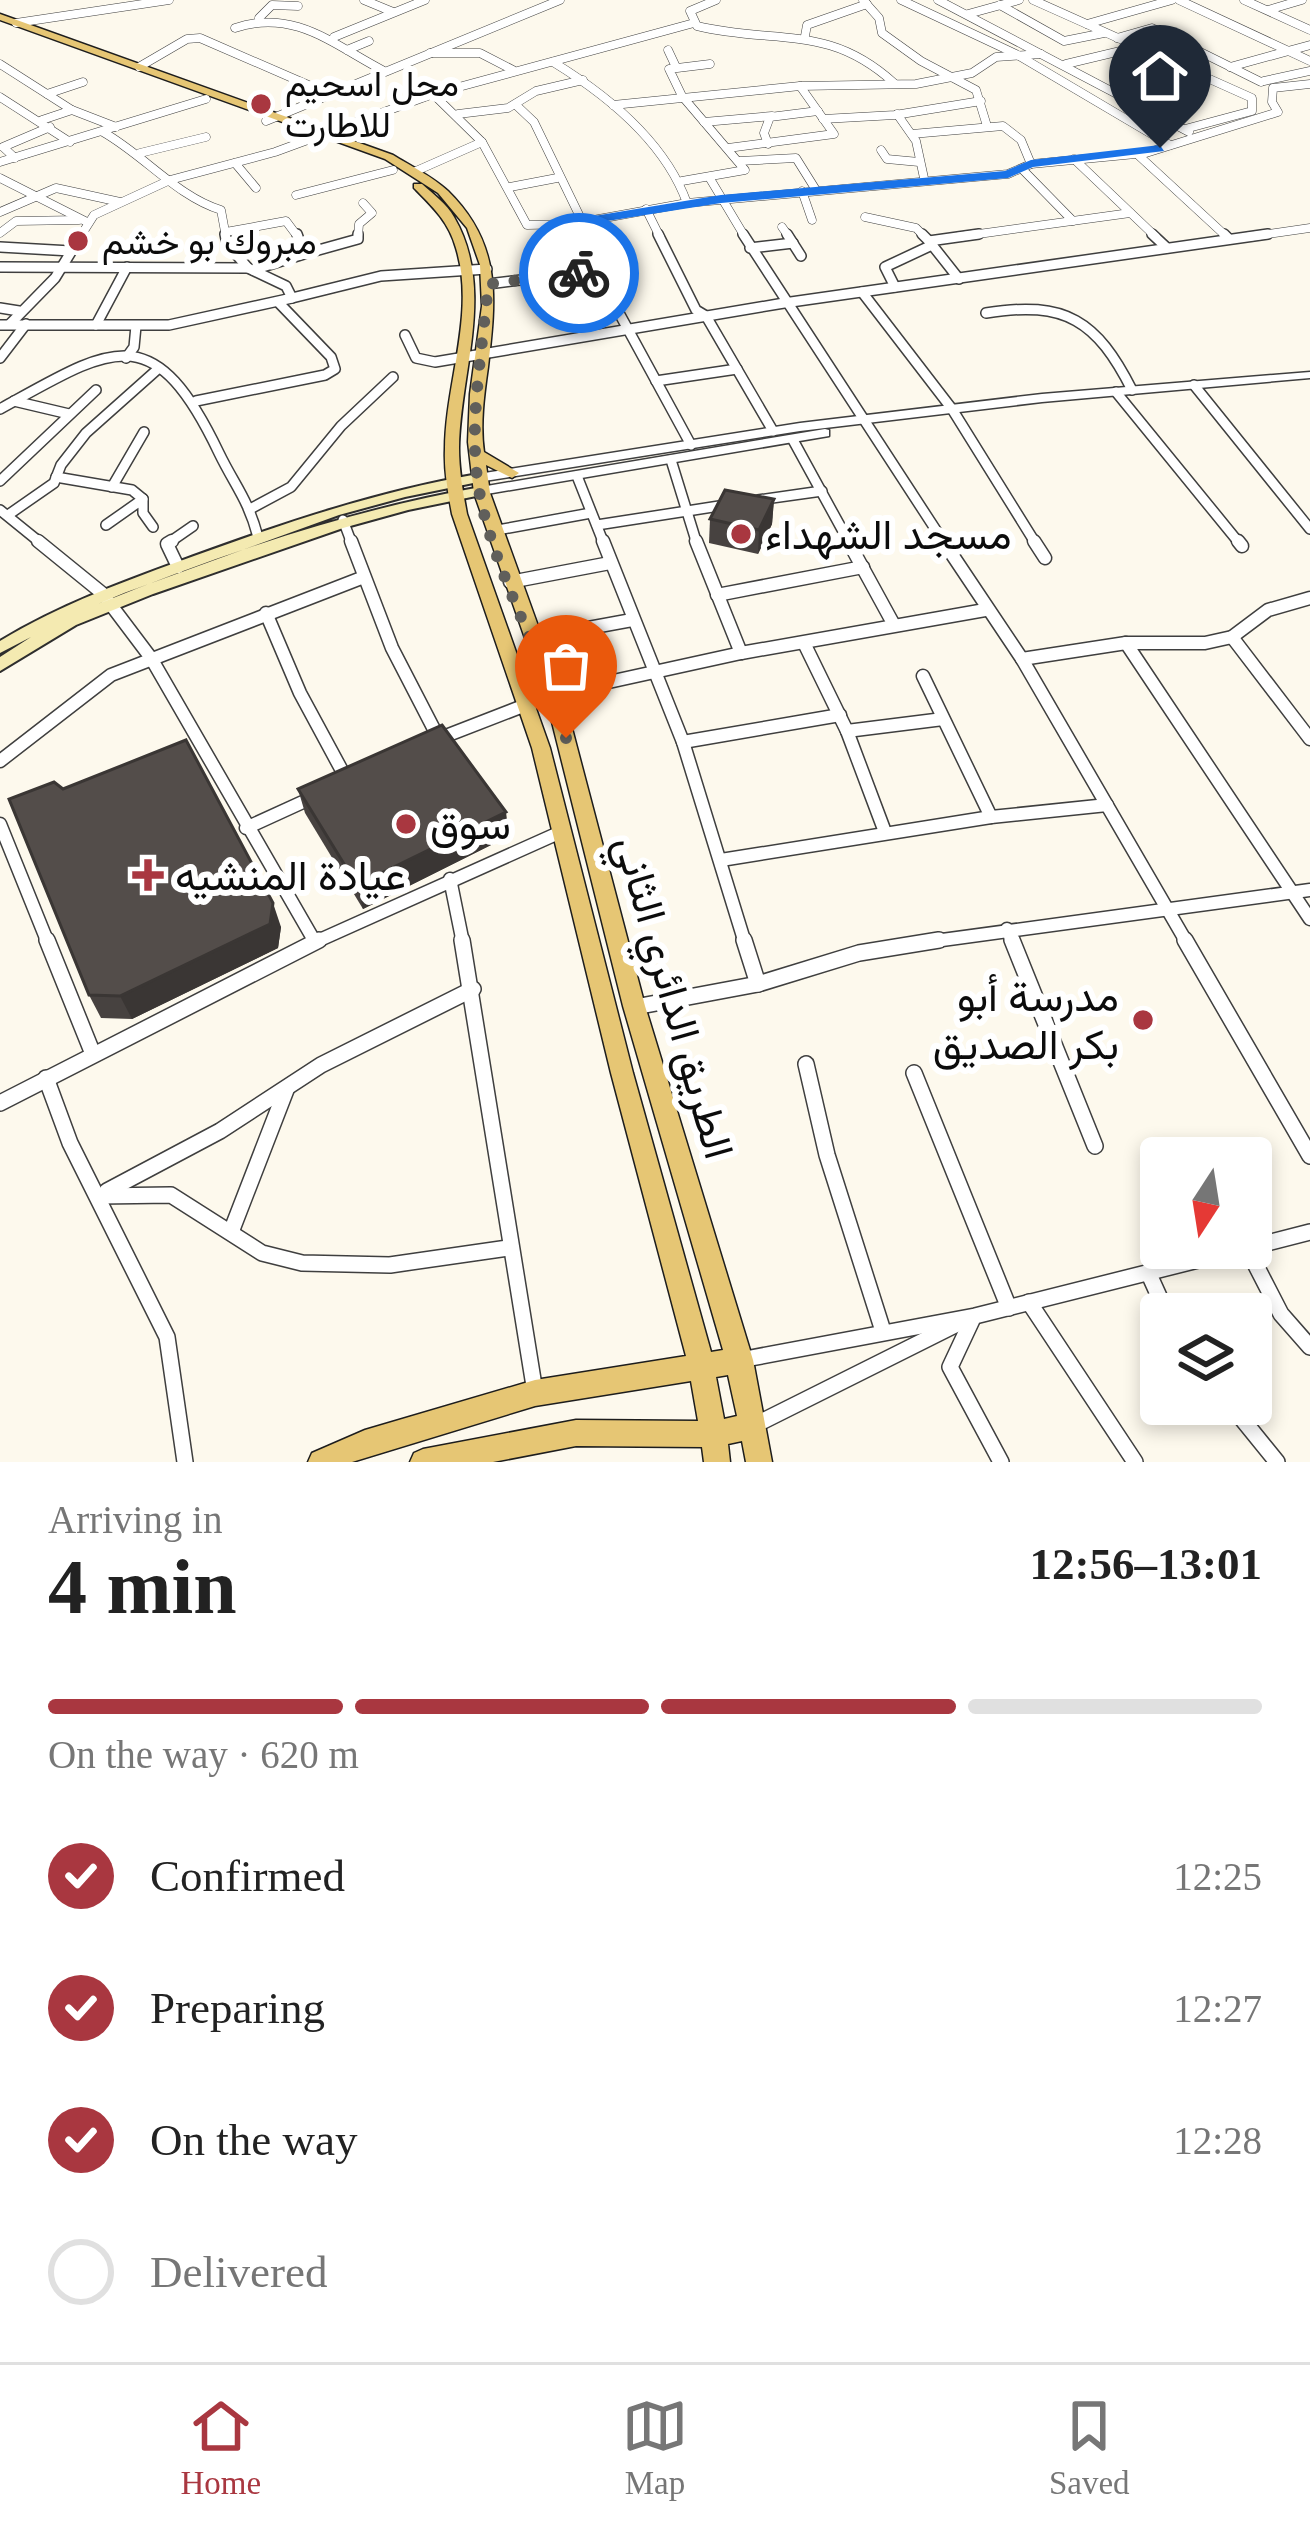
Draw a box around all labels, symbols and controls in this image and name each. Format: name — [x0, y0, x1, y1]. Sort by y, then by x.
pin — [1109, 25, 1211, 148]
icon: home — [1127, 43, 1193, 109]
place label: محل اسحيم للاطارت — [285, 64, 459, 147]
marker: محل اسحيم للاطارت — [248, 91, 274, 117]
courier — [519, 213, 639, 333]
place label: مبروك بو خشم — [102, 222, 317, 265]
marker: مبروك بو خشم — [65, 228, 91, 254]
icon: bike — [546, 240, 612, 306]
place label: مسجد الشهداء — [765, 512, 1012, 560]
marker: مسجد الشهداء — [728, 521, 754, 547]
pin — [515, 615, 617, 738]
icon: bag — [533, 633, 599, 699]
place label: سوق — [430, 802, 511, 850]
marker: سوق — [393, 811, 419, 837]
street label: الطريق الدائري الثاني — [595, 831, 742, 1167]
place label: عيادة المنشيه — [175, 853, 406, 899]
marker: عيادة المنشيه — [132, 859, 164, 891]
place label: مدرسة أبو بكر الصديق — [933, 974, 1119, 1071]
marker: مدرسة أبو بكر الصديق — [1130, 1007, 1156, 1033]
north arrow — [1140, 1137, 1272, 1269]
map controls — [1140, 1137, 1272, 1425]
button: layers — [1140, 1293, 1272, 1425]
text: Arriving in — [48, 1498, 222, 1541]
text: 12:56–13:01 — [1030, 1539, 1262, 1589]
text: 4 min — [48, 1543, 237, 1630]
text: On the way · 620 m — [48, 1733, 359, 1776]
icon: check — [48, 1843, 114, 1909]
text: Confirmed — [150, 1851, 345, 1901]
text: 12:25 — [1173, 1855, 1262, 1898]
icon: check — [48, 1975, 114, 2041]
text: Preparing — [150, 1983, 325, 2033]
text: 12:27 — [1173, 1987, 1262, 2030]
icon: check — [48, 2107, 114, 2173]
text: On the way — [150, 2115, 357, 2165]
text: 12:28 — [1173, 2119, 1262, 2162]
text: Delivered — [150, 2247, 327, 2297]
tab: Home — [180, 2393, 261, 2502]
tab: Map — [622, 2393, 688, 2502]
tab: Saved — [1049, 2393, 1130, 2502]

